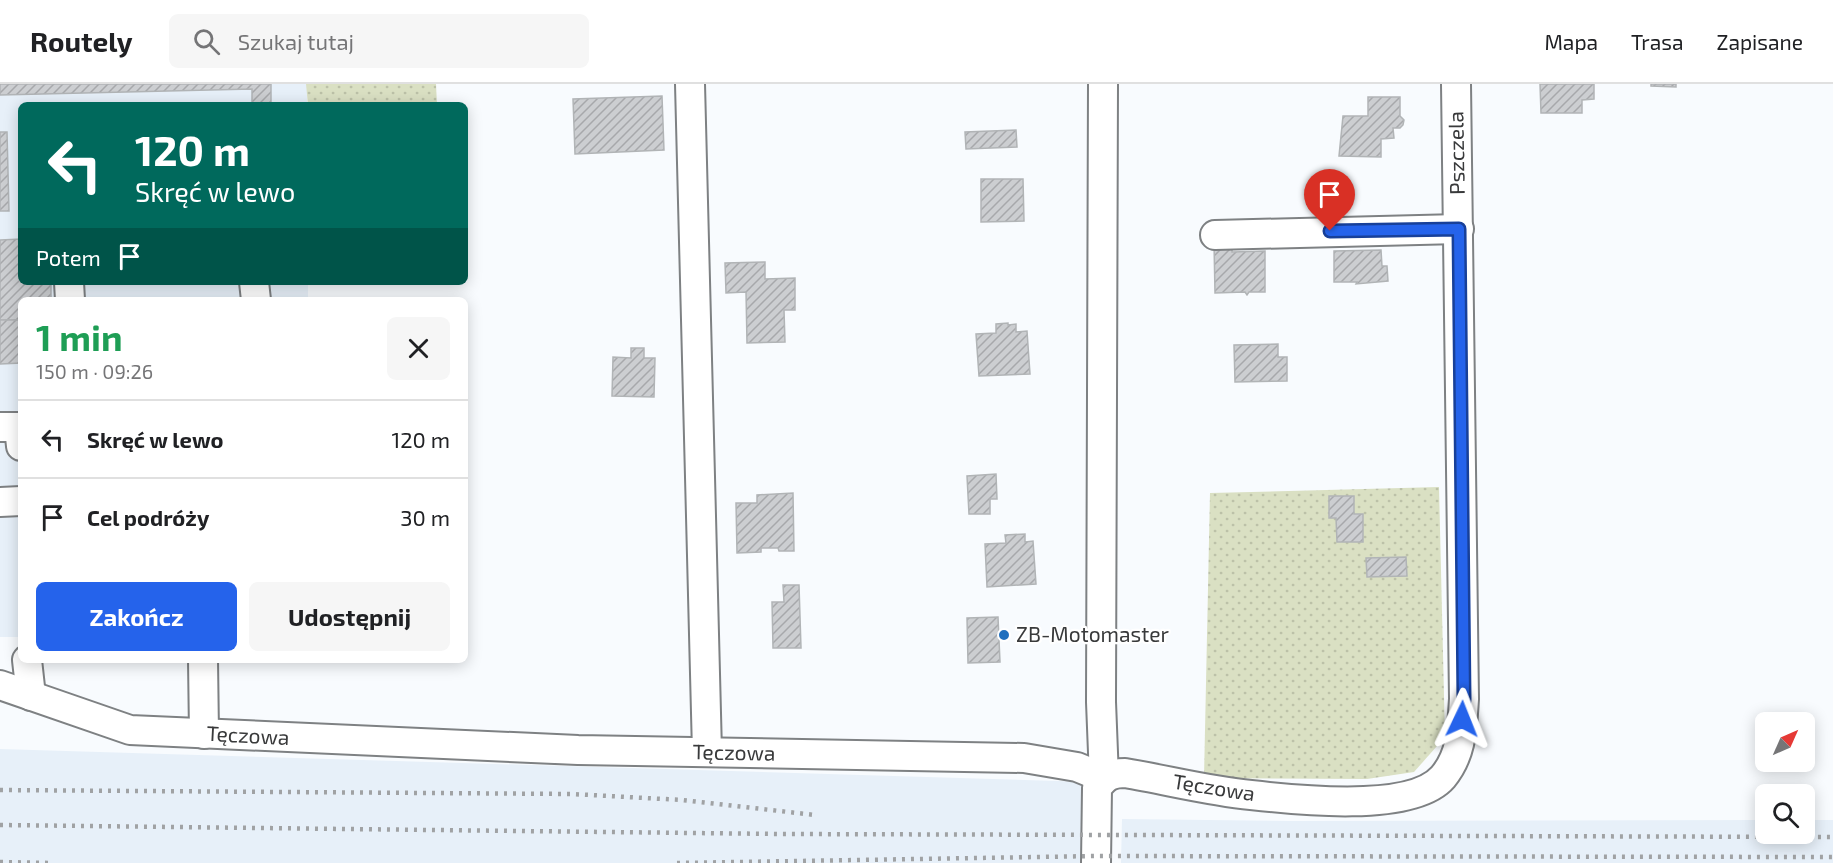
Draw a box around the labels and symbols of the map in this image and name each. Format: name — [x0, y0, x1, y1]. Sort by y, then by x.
street label: Pszczela — [1442, 111, 1469, 195]
pin — [1304, 169, 1355, 231]
place label: ZB-Motomaster — [1016, 621, 1169, 646]
marker: ZB-Motomaster — [997, 628, 1011, 642]
position arrow — [1430, 687, 1494, 751]
north arrow — [1755, 712, 1815, 772]
street label: Tęczowa — [206, 720, 290, 749]
street label: Tęczowa — [692, 738, 776, 765]
street label: Tęczowa — [1171, 768, 1257, 805]

